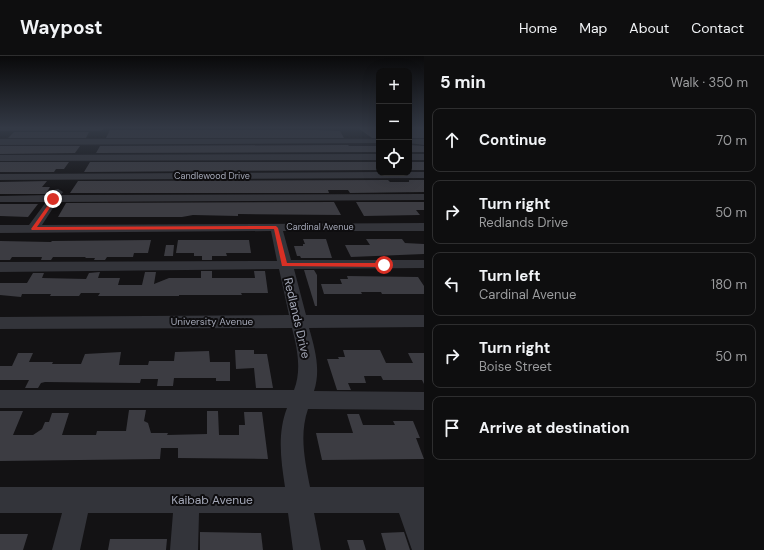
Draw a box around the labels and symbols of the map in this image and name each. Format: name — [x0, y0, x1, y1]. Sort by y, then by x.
street label: Candlewood Drive — [174, 170, 250, 182]
route end — [44, 190, 62, 208]
street label: Cardinal Avenue — [286, 221, 354, 233]
route start — [375, 256, 393, 274]
street label: Redlands Drive — [280, 276, 314, 360]
street label: University Avenue — [171, 315, 254, 328]
street label: Kaibab Avenue — [171, 492, 253, 508]

